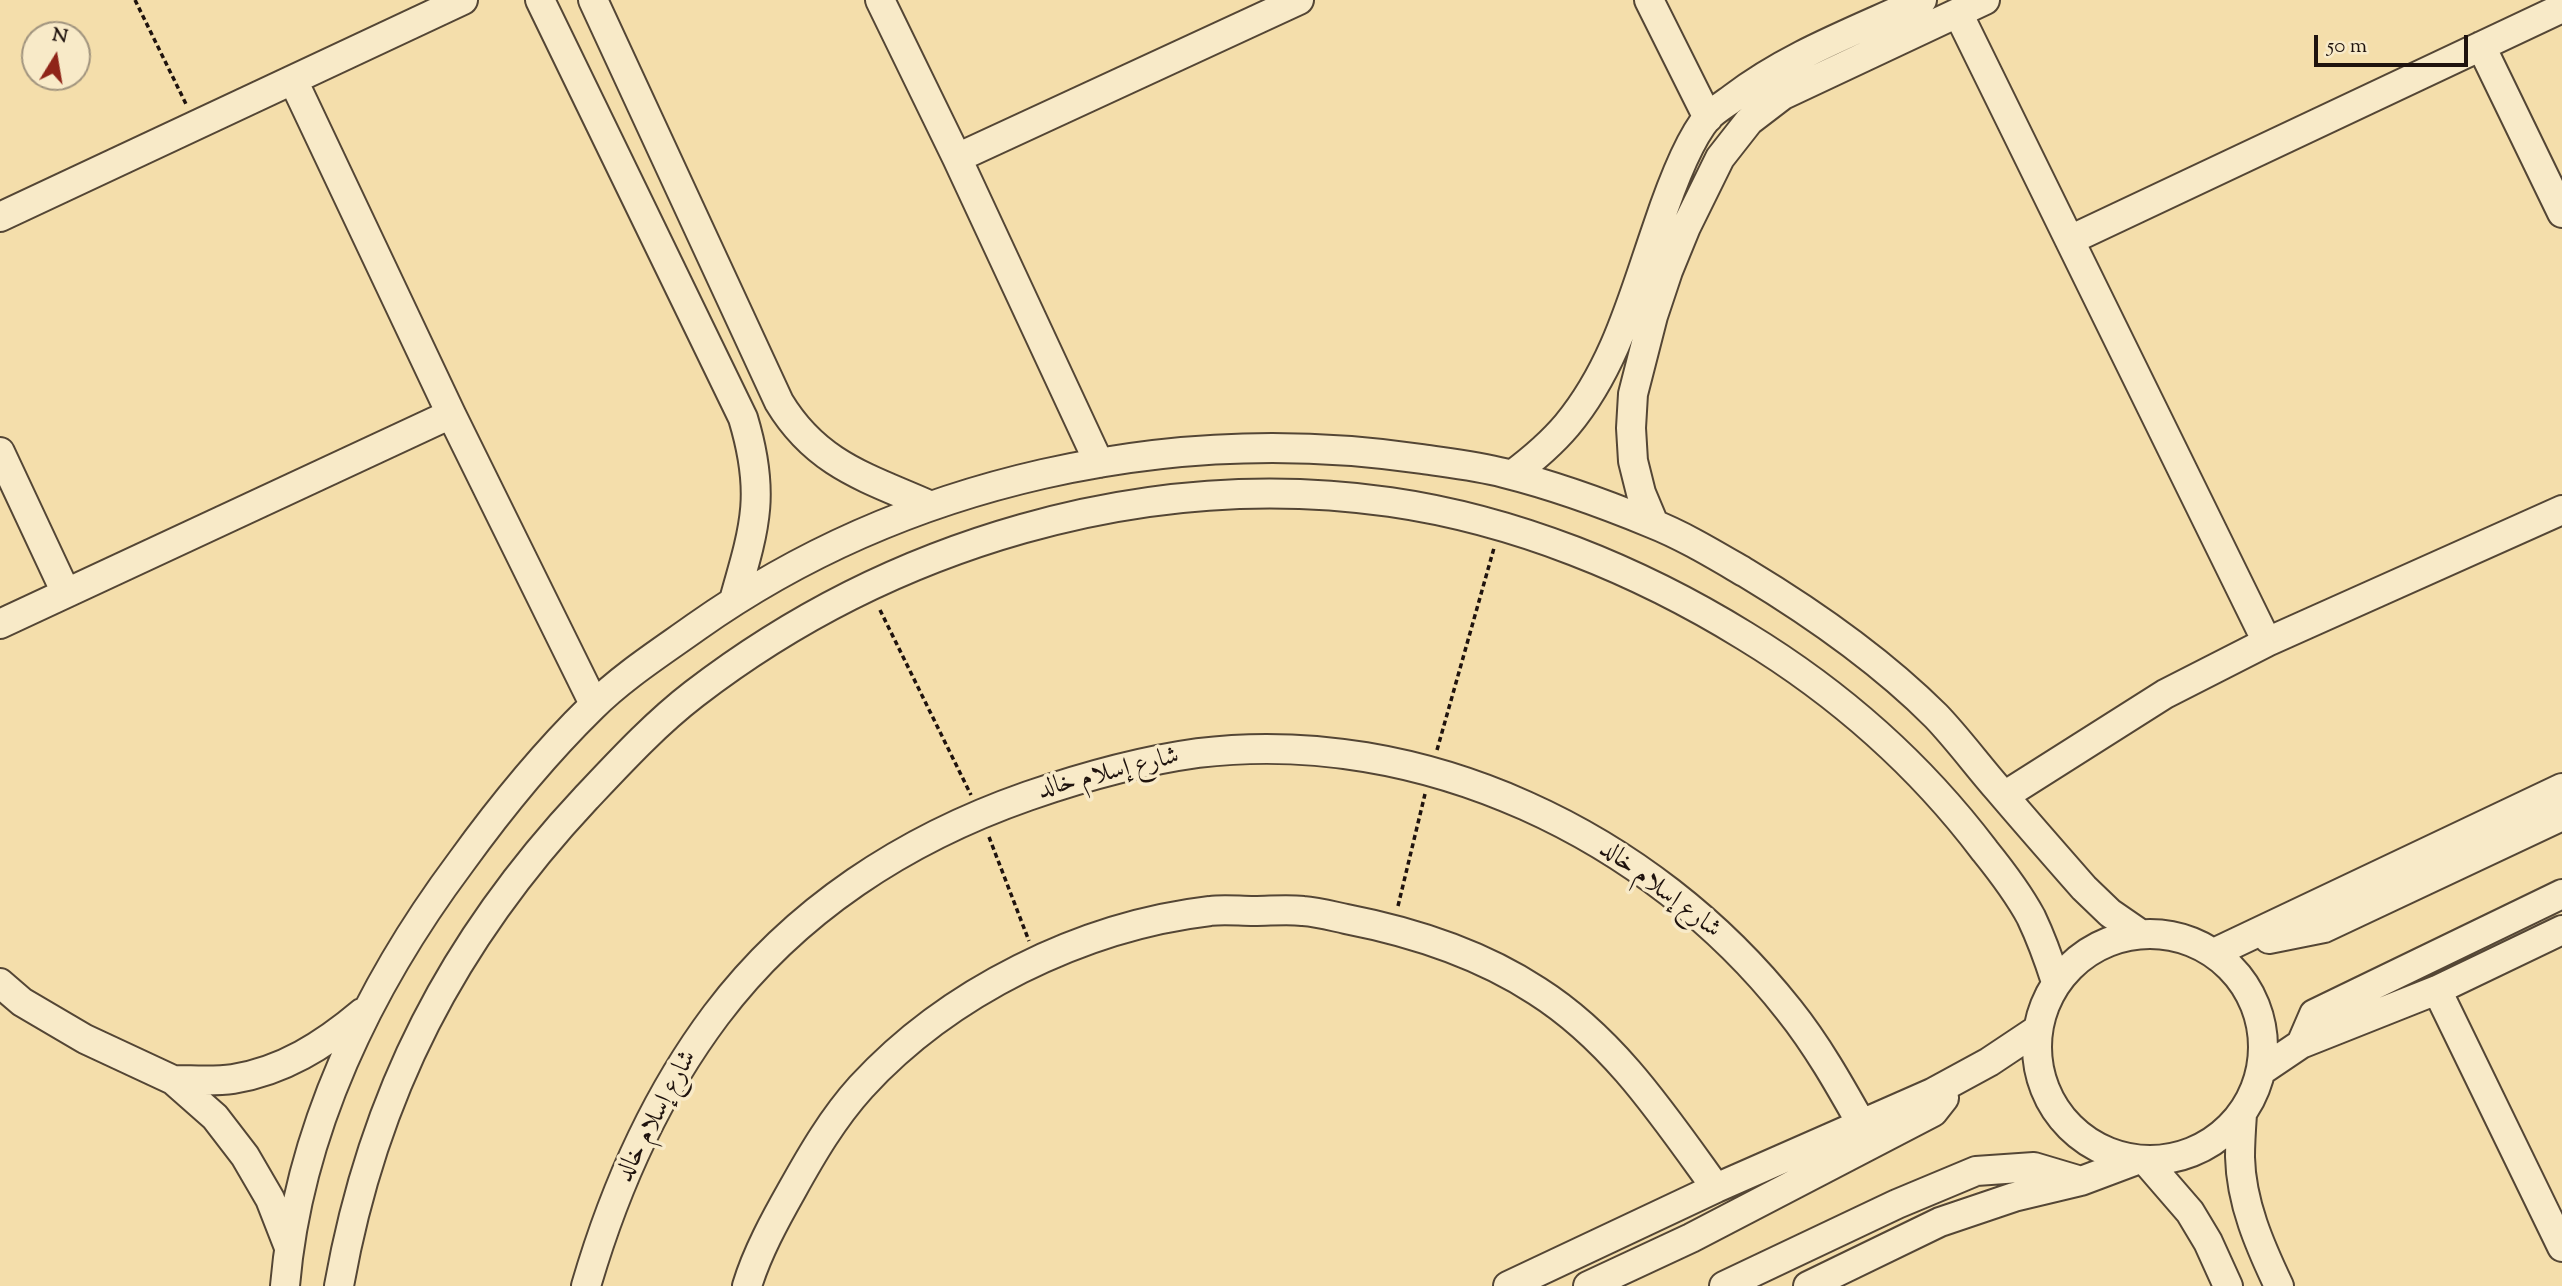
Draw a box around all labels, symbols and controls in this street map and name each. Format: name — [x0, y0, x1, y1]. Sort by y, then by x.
north arrow — [21, 21, 91, 91]
scale bar — [2317, 21, 2471, 65]
text: N — [50, 22, 70, 52]
text: 50 m — [2327, 32, 2367, 62]
street label: شارع إسلام خالد — [1035, 742, 1183, 808]
street label: شارع إسلام خالد — [1592, 835, 1726, 947]
street label: شارع إسلام خالد — [610, 1046, 706, 1188]

